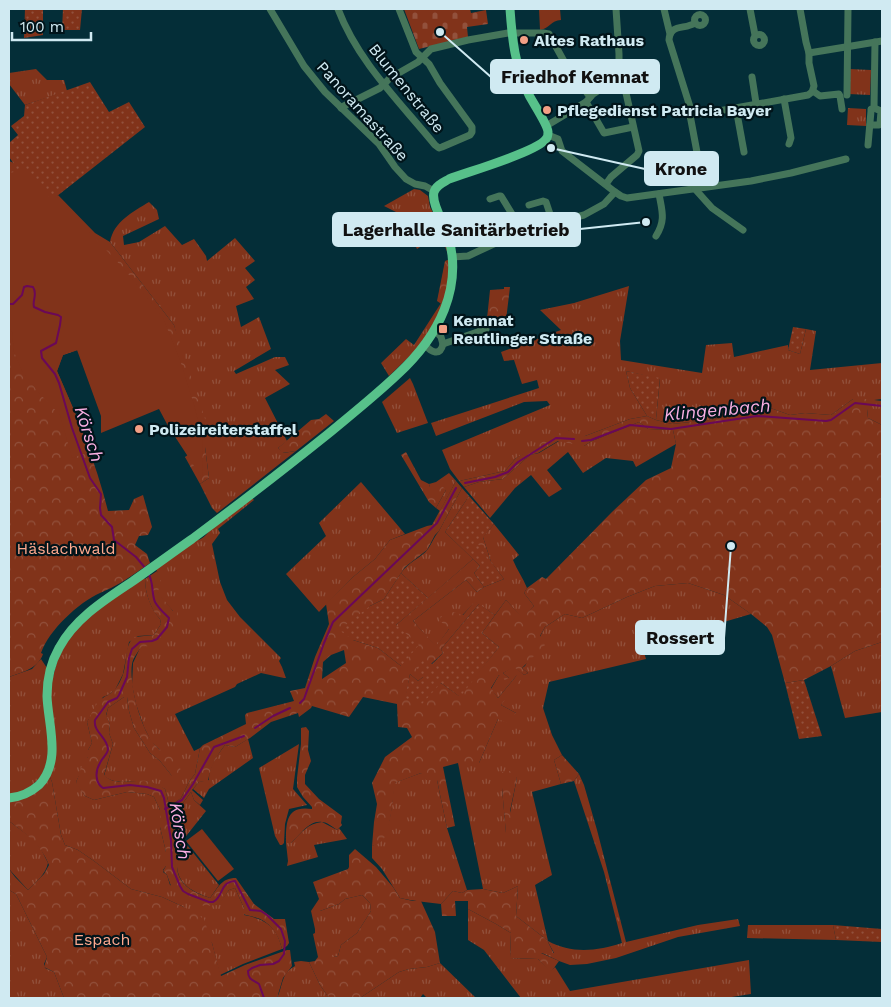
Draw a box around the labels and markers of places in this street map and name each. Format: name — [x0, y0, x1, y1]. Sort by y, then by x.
place label: Altes Rathaus — [534, 31, 644, 50]
marker: Altes Rathaus — [518, 34, 530, 46]
callout: Friedhof Kemnat — [491, 60, 659, 93]
place label: Pflegedienst Patricia Bayer — [557, 101, 771, 120]
marker: Pflegedienst Patricia Bayer — [541, 104, 553, 116]
callout: Krone — [645, 152, 718, 185]
callout: Lagerhalle Sanitärbetrieb — [333, 213, 580, 246]
place label: Kemnat Reutlinger Straße — [453, 311, 592, 348]
marker: Kemnat Reutlinger Straße — [437, 323, 449, 335]
place label: Polizeireiterstaffel — [149, 420, 298, 439]
marker: Polizeireiterstaffel — [133, 423, 145, 435]
callout: Rossert — [636, 621, 724, 654]

